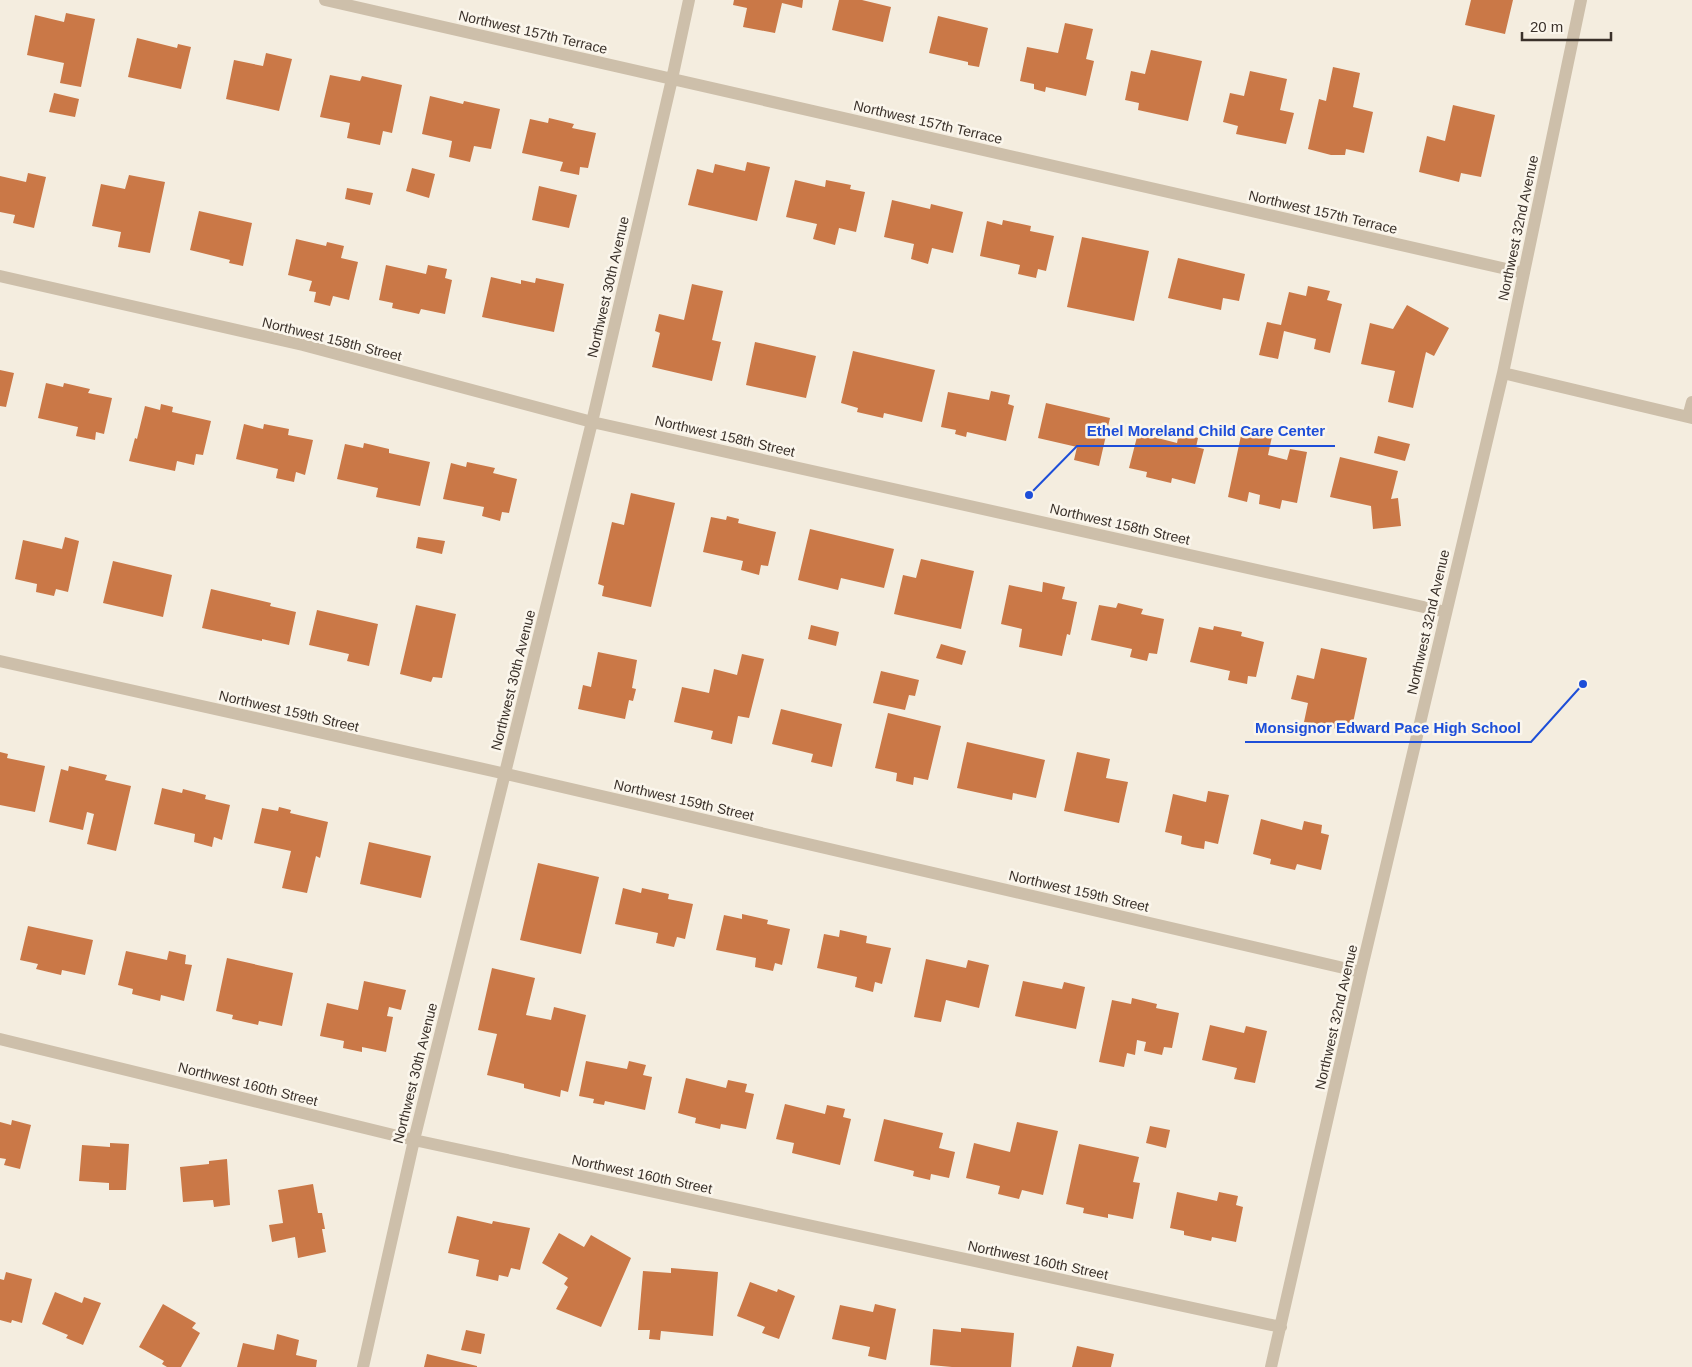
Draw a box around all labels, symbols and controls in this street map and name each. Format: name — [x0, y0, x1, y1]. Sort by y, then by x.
street label: Northwest 157th Terrace — [457, 7, 609, 57]
scale bar — [1522, 10, 1611, 42]
text: 20 m — [1530, 18, 1563, 35]
street label: Northwest 157th Terrace — [852, 97, 1004, 147]
street label: Northwest 32nd Avenue — [1495, 154, 1541, 302]
street label: Northwest 157th Terrace — [1247, 187, 1399, 237]
street label: Northwest 30th Avenue — [584, 215, 632, 359]
street label: Northwest 158th Street — [261, 314, 404, 364]
street label: Northwest 158th Street — [653, 412, 797, 460]
callout: Ethel Moreland Child Care Center — [1077, 416, 1335, 446]
text: Ethel Moreland Child Care Center — [1087, 422, 1325, 439]
street label: Northwest 158th Street — [1048, 500, 1192, 548]
street label: Northwest 32nd Avenue — [1404, 548, 1453, 696]
street label: Northwest 30th Avenue — [488, 608, 538, 752]
street label: Northwest 159th Street — [217, 687, 361, 735]
callout: Monsignor Edward Pace High School — [1245, 712, 1531, 742]
text: Monsignor Edward Pace High School — [1255, 719, 1521, 736]
street label: Northwest 159th Street — [612, 776, 756, 824]
street label: Northwest 159th Street — [1007, 867, 1151, 915]
street label: Northwest 32nd Avenue — [1312, 943, 1361, 1091]
street label: Northwest 30th Avenue — [390, 1001, 440, 1145]
street label: Northwest 160th Street — [177, 1059, 320, 1109]
street label: Northwest 160th Street — [570, 1151, 714, 1197]
street label: Northwest 160th Street — [966, 1237, 1110, 1283]

